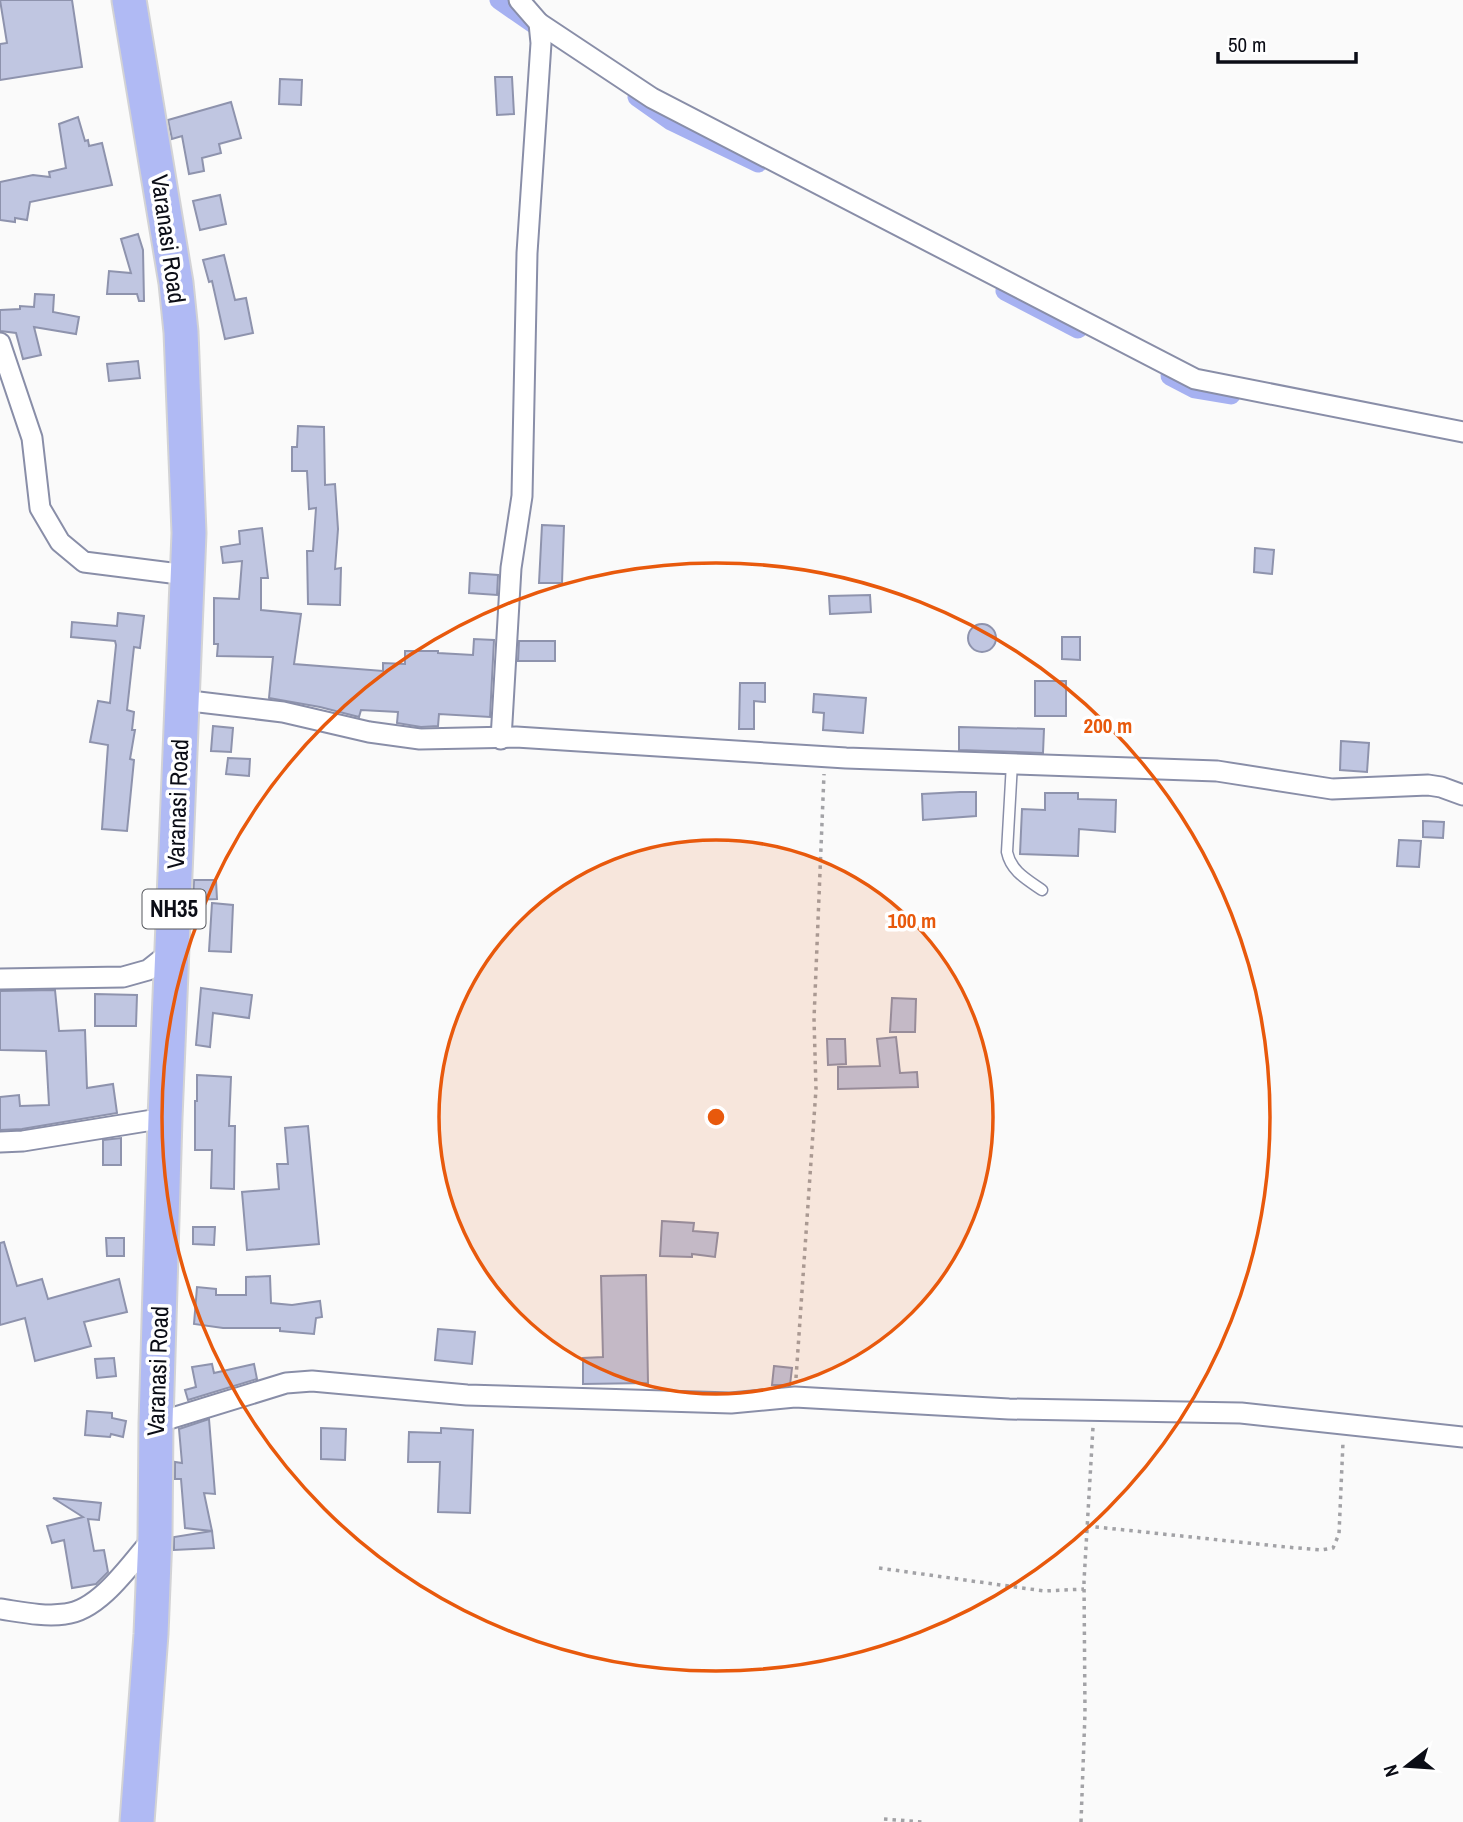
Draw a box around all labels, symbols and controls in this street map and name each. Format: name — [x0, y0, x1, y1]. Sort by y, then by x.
scale bar — [1218, 21, 1356, 65]
text: 50 m — [1228, 30, 1266, 59]
street label: Varanasi Road — [144, 172, 194, 305]
text: 200 m — [1084, 711, 1132, 740]
street label: Varanasi Road — [159, 739, 195, 869]
road number: NH35 — [142, 890, 206, 928]
text: 100 m — [888, 906, 936, 935]
centre of rings — [704, 1105, 728, 1129]
street label: Varanasi Road — [139, 1306, 175, 1436]
north arrow — [1372, 1731, 1442, 1801]
text: N — [1377, 1762, 1405, 1780]

